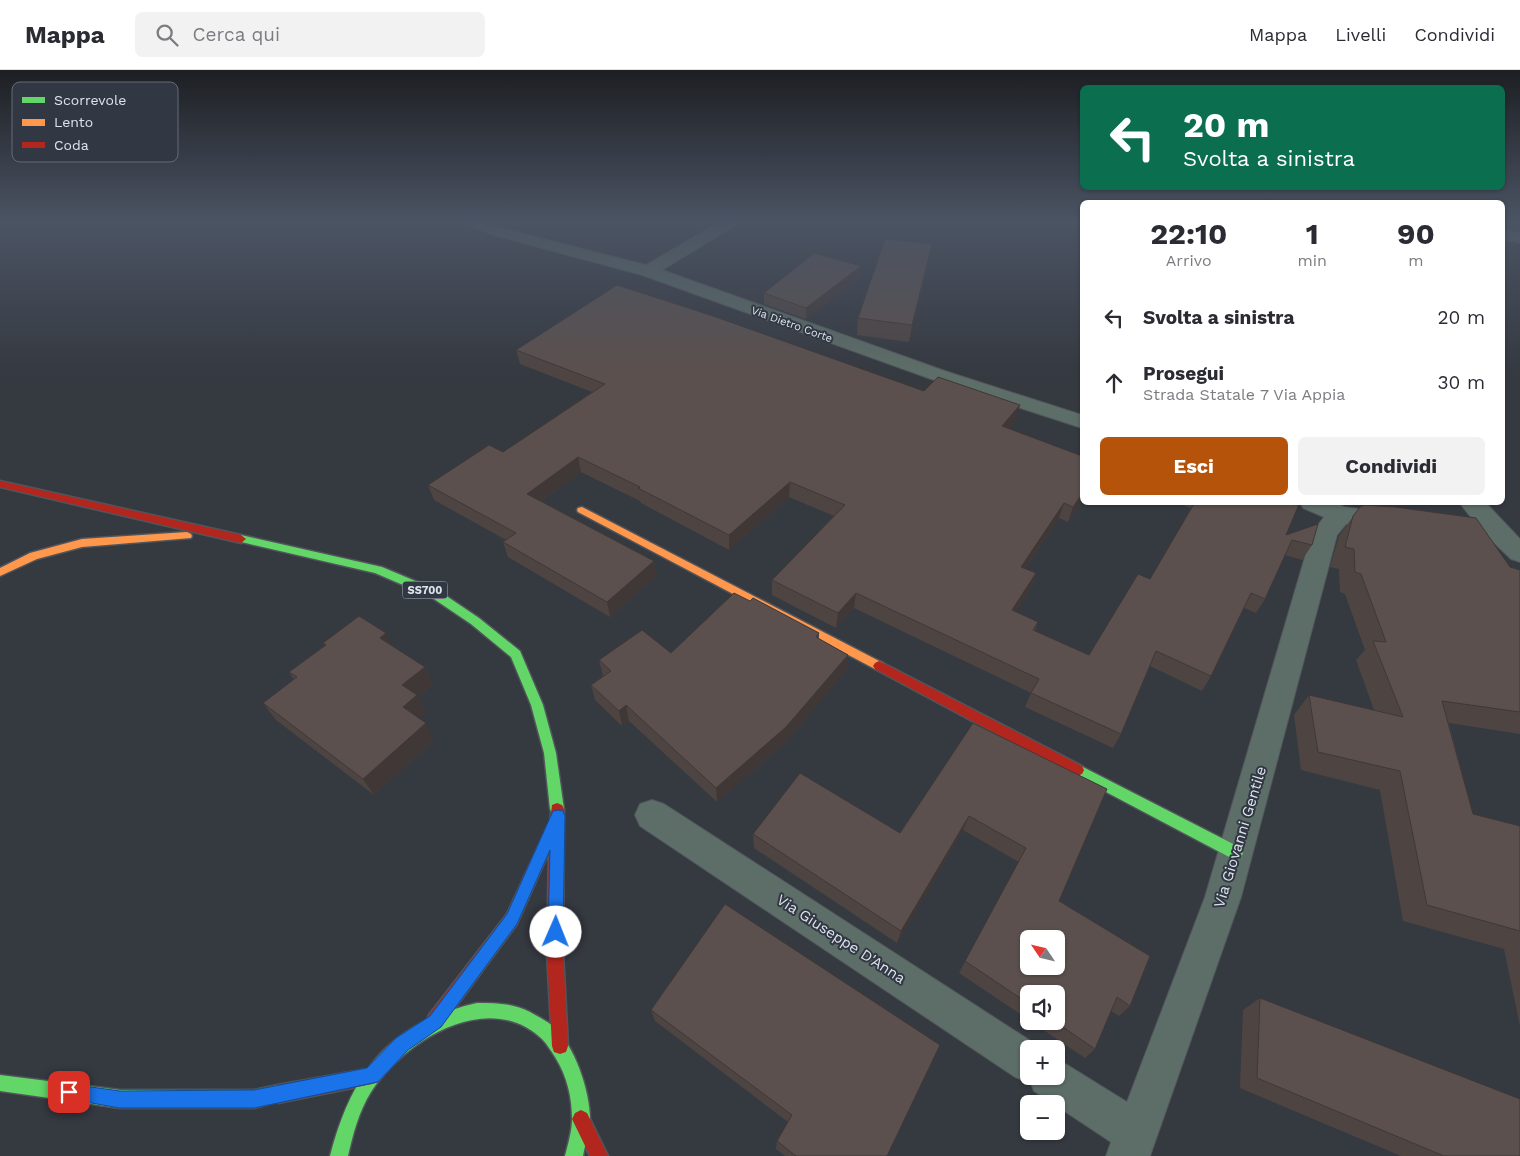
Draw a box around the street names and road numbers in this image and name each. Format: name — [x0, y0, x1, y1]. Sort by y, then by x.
street label: Via Dietro Corte — [750, 304, 834, 345]
road number: SS700 — [402, 582, 448, 598]
street label: Via Giovanni Gentile — [1210, 764, 1270, 910]
street label: Via Giuseppe D'Anna — [773, 891, 909, 988]

